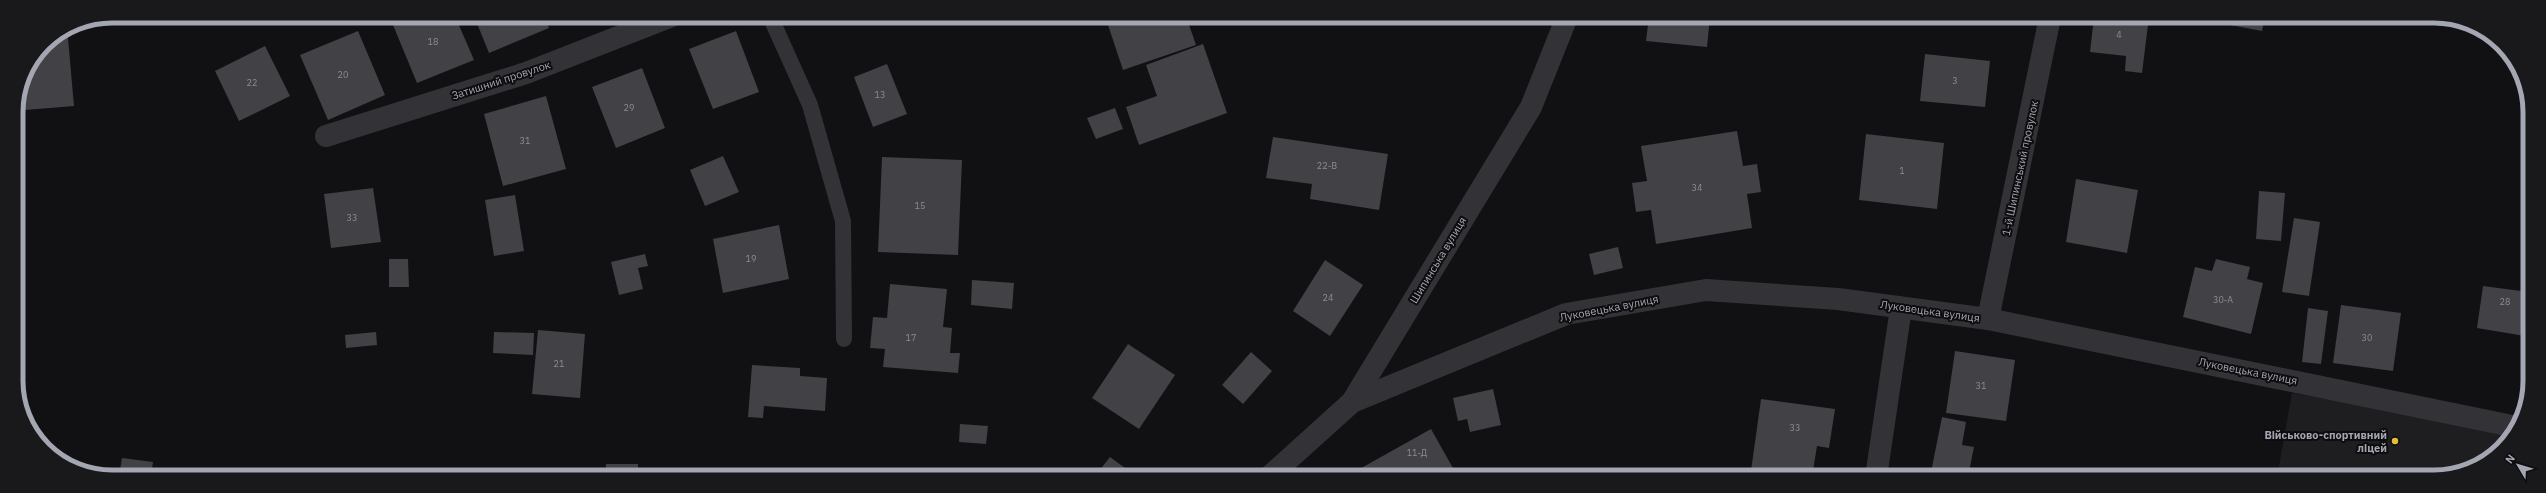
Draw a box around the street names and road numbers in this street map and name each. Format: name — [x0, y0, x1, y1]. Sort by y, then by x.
street label: Затишний провулок — [450, 57, 552, 103]
street label: 1-й Шипинський провулок — [1999, 99, 2041, 237]
street label: Шипинська вулиця — [1407, 214, 1469, 306]
street label: Луковецька вулиця — [1558, 292, 1660, 324]
street label: Луковецька вулиця — [1879, 297, 1981, 325]
street label: Луковецька вулиця — [2197, 355, 2299, 387]

